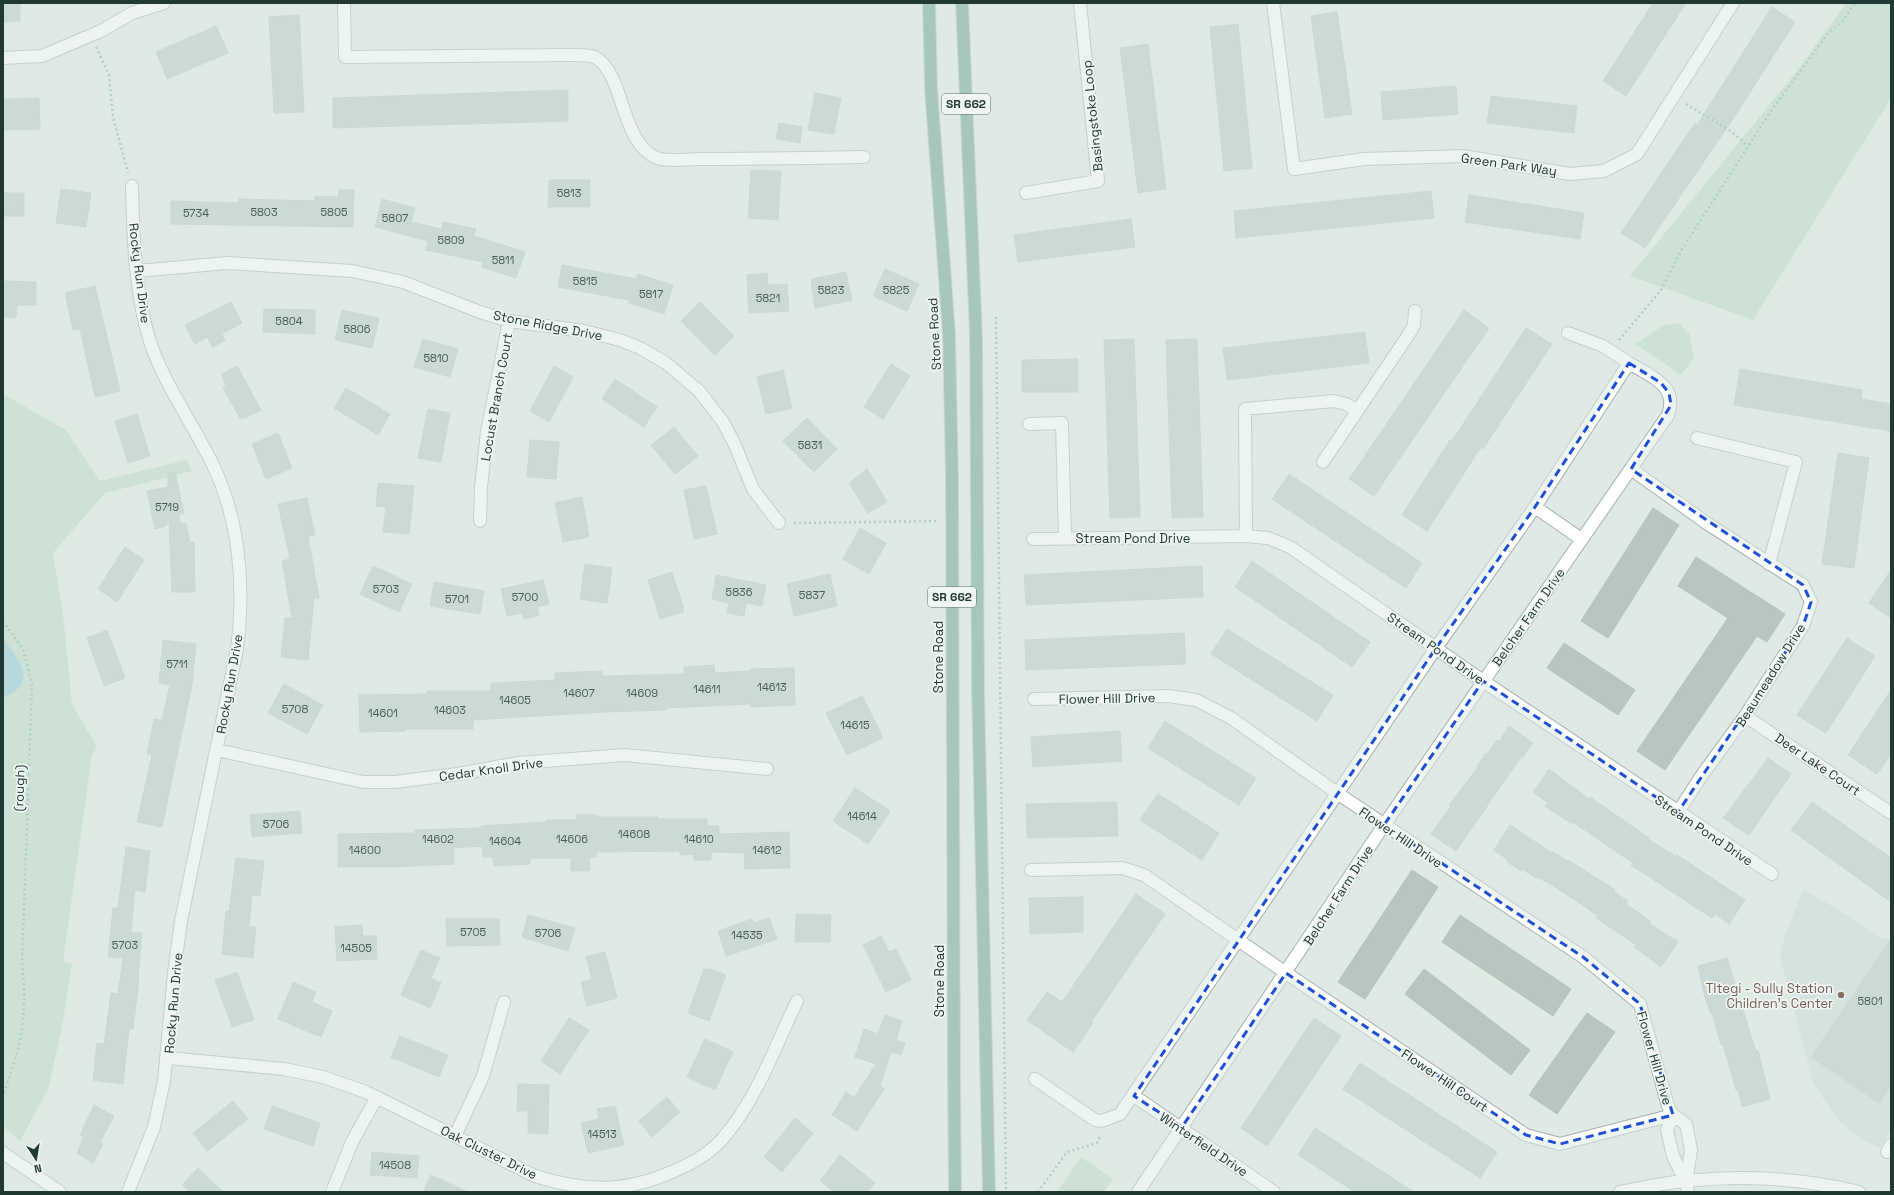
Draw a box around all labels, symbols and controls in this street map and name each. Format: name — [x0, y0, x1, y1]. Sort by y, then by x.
street label: Basingstoke Loop — [1078, 59, 1107, 173]
road number: SR 662 — [942, 94, 990, 114]
street label: Green Park Way — [1460, 149, 1558, 180]
house number: 5813 — [557, 186, 582, 200]
house number: 5803 — [250, 205, 278, 219]
house number: 5805 — [320, 205, 348, 219]
house number: 5734 — [183, 206, 209, 220]
house number: 5807 — [382, 211, 408, 225]
street label: Rocky Run Drive — [125, 222, 154, 324]
house number: 5809 — [437, 233, 465, 247]
house number: 5811 — [492, 253, 514, 267]
house number: 5815 — [573, 274, 598, 288]
house number: 5823 — [818, 283, 845, 297]
house number: 5825 — [883, 283, 910, 297]
house number: 5817 — [639, 287, 663, 301]
house number: 5821 — [756, 291, 780, 305]
street label: Stone Road — [924, 297, 945, 371]
street label: Stone Ridge Drive — [492, 307, 604, 344]
house number: 5804 — [275, 314, 303, 328]
house number: 5806 — [343, 322, 371, 336]
street label: Locust Branch Court — [477, 332, 516, 463]
house number: 5810 — [423, 351, 449, 365]
house number: 5831 — [798, 438, 822, 452]
house number: 5719 — [155, 500, 179, 514]
street label: Stream Pond Drive — [1076, 530, 1190, 547]
street label: Belcher Farm Drive — [1488, 565, 1569, 670]
house number: 5703 — [373, 582, 399, 596]
house number: 5836 — [726, 585, 753, 599]
road number: SR 662 — [928, 587, 976, 607]
house number: 5837 — [799, 588, 825, 602]
house number: 5700 — [512, 590, 538, 604]
house number: 5701 — [445, 592, 469, 606]
street label: Stream Pond Drive — [1384, 609, 1488, 688]
street label: Beaumeadow Drive — [1732, 620, 1809, 730]
street label: Stone Road — [930, 621, 947, 693]
street label: Rocky Run Drive — [212, 633, 247, 735]
house number: 5711 — [166, 657, 188, 671]
house number: 14613 — [757, 680, 787, 694]
house number: 14611 — [693, 682, 721, 696]
house number: 14607 — [563, 686, 595, 700]
house number: 14609 — [626, 686, 658, 700]
street label: Flower Hill Drive — [1058, 689, 1156, 708]
house number: 14605 — [499, 693, 531, 707]
house number: 5708 — [282, 702, 308, 716]
house number: 14603 — [434, 703, 466, 717]
house number: 14601 — [368, 706, 398, 720]
house number: 14615 — [840, 718, 870, 732]
street label: Deer Lake Court — [1772, 729, 1864, 799]
street label: Cedar Knoll Drive — [438, 754, 544, 785]
street label: (rough) — [10, 764, 29, 812]
street label: Stream Pond Drive — [1651, 791, 1756, 870]
street label: Flower Hill Drive — [1356, 803, 1446, 872]
house number: 14614 — [847, 809, 877, 823]
house number: 5706 — [263, 817, 289, 831]
house number: 14608 — [618, 827, 650, 841]
house number: 14602 — [422, 832, 454, 846]
house number: 14606 — [556, 832, 588, 846]
house number: 14610 — [684, 832, 714, 846]
house number: 14604 — [489, 834, 521, 848]
street label: Belcher Farm Drive — [1300, 842, 1377, 949]
house number: 14600 — [349, 843, 381, 857]
house number: 14612 — [752, 843, 782, 857]
house number: 5705 — [460, 925, 487, 939]
house number: 5706 — [535, 926, 561, 940]
house number: 14535 — [731, 928, 763, 942]
house number: 5703 — [112, 938, 138, 952]
house number: 14505 — [340, 941, 372, 955]
street label: Stone Road — [931, 945, 948, 1017]
street label: Rocky Run Drive — [161, 952, 186, 1054]
place label: Tltegi - Sully Station Children's Center — [1706, 980, 1833, 1012]
marker: Tltegi - Sully Station Children's Center — [1836, 990, 1846, 1000]
house number: 5801 — [1857, 994, 1883, 1008]
street label: Flower Hill Drive — [1633, 1009, 1676, 1107]
street label: Flower Hill Court — [1398, 1045, 1491, 1116]
street label: Winterfield Drive — [1156, 1109, 1251, 1180]
street label: Oak Cluster Drive — [438, 1122, 540, 1183]
house number: 14513 — [587, 1127, 617, 1141]
north arrow — [16, 1139, 56, 1179]
house number: 14508 — [379, 1158, 411, 1172]
text: N — [33, 1161, 43, 1176]

